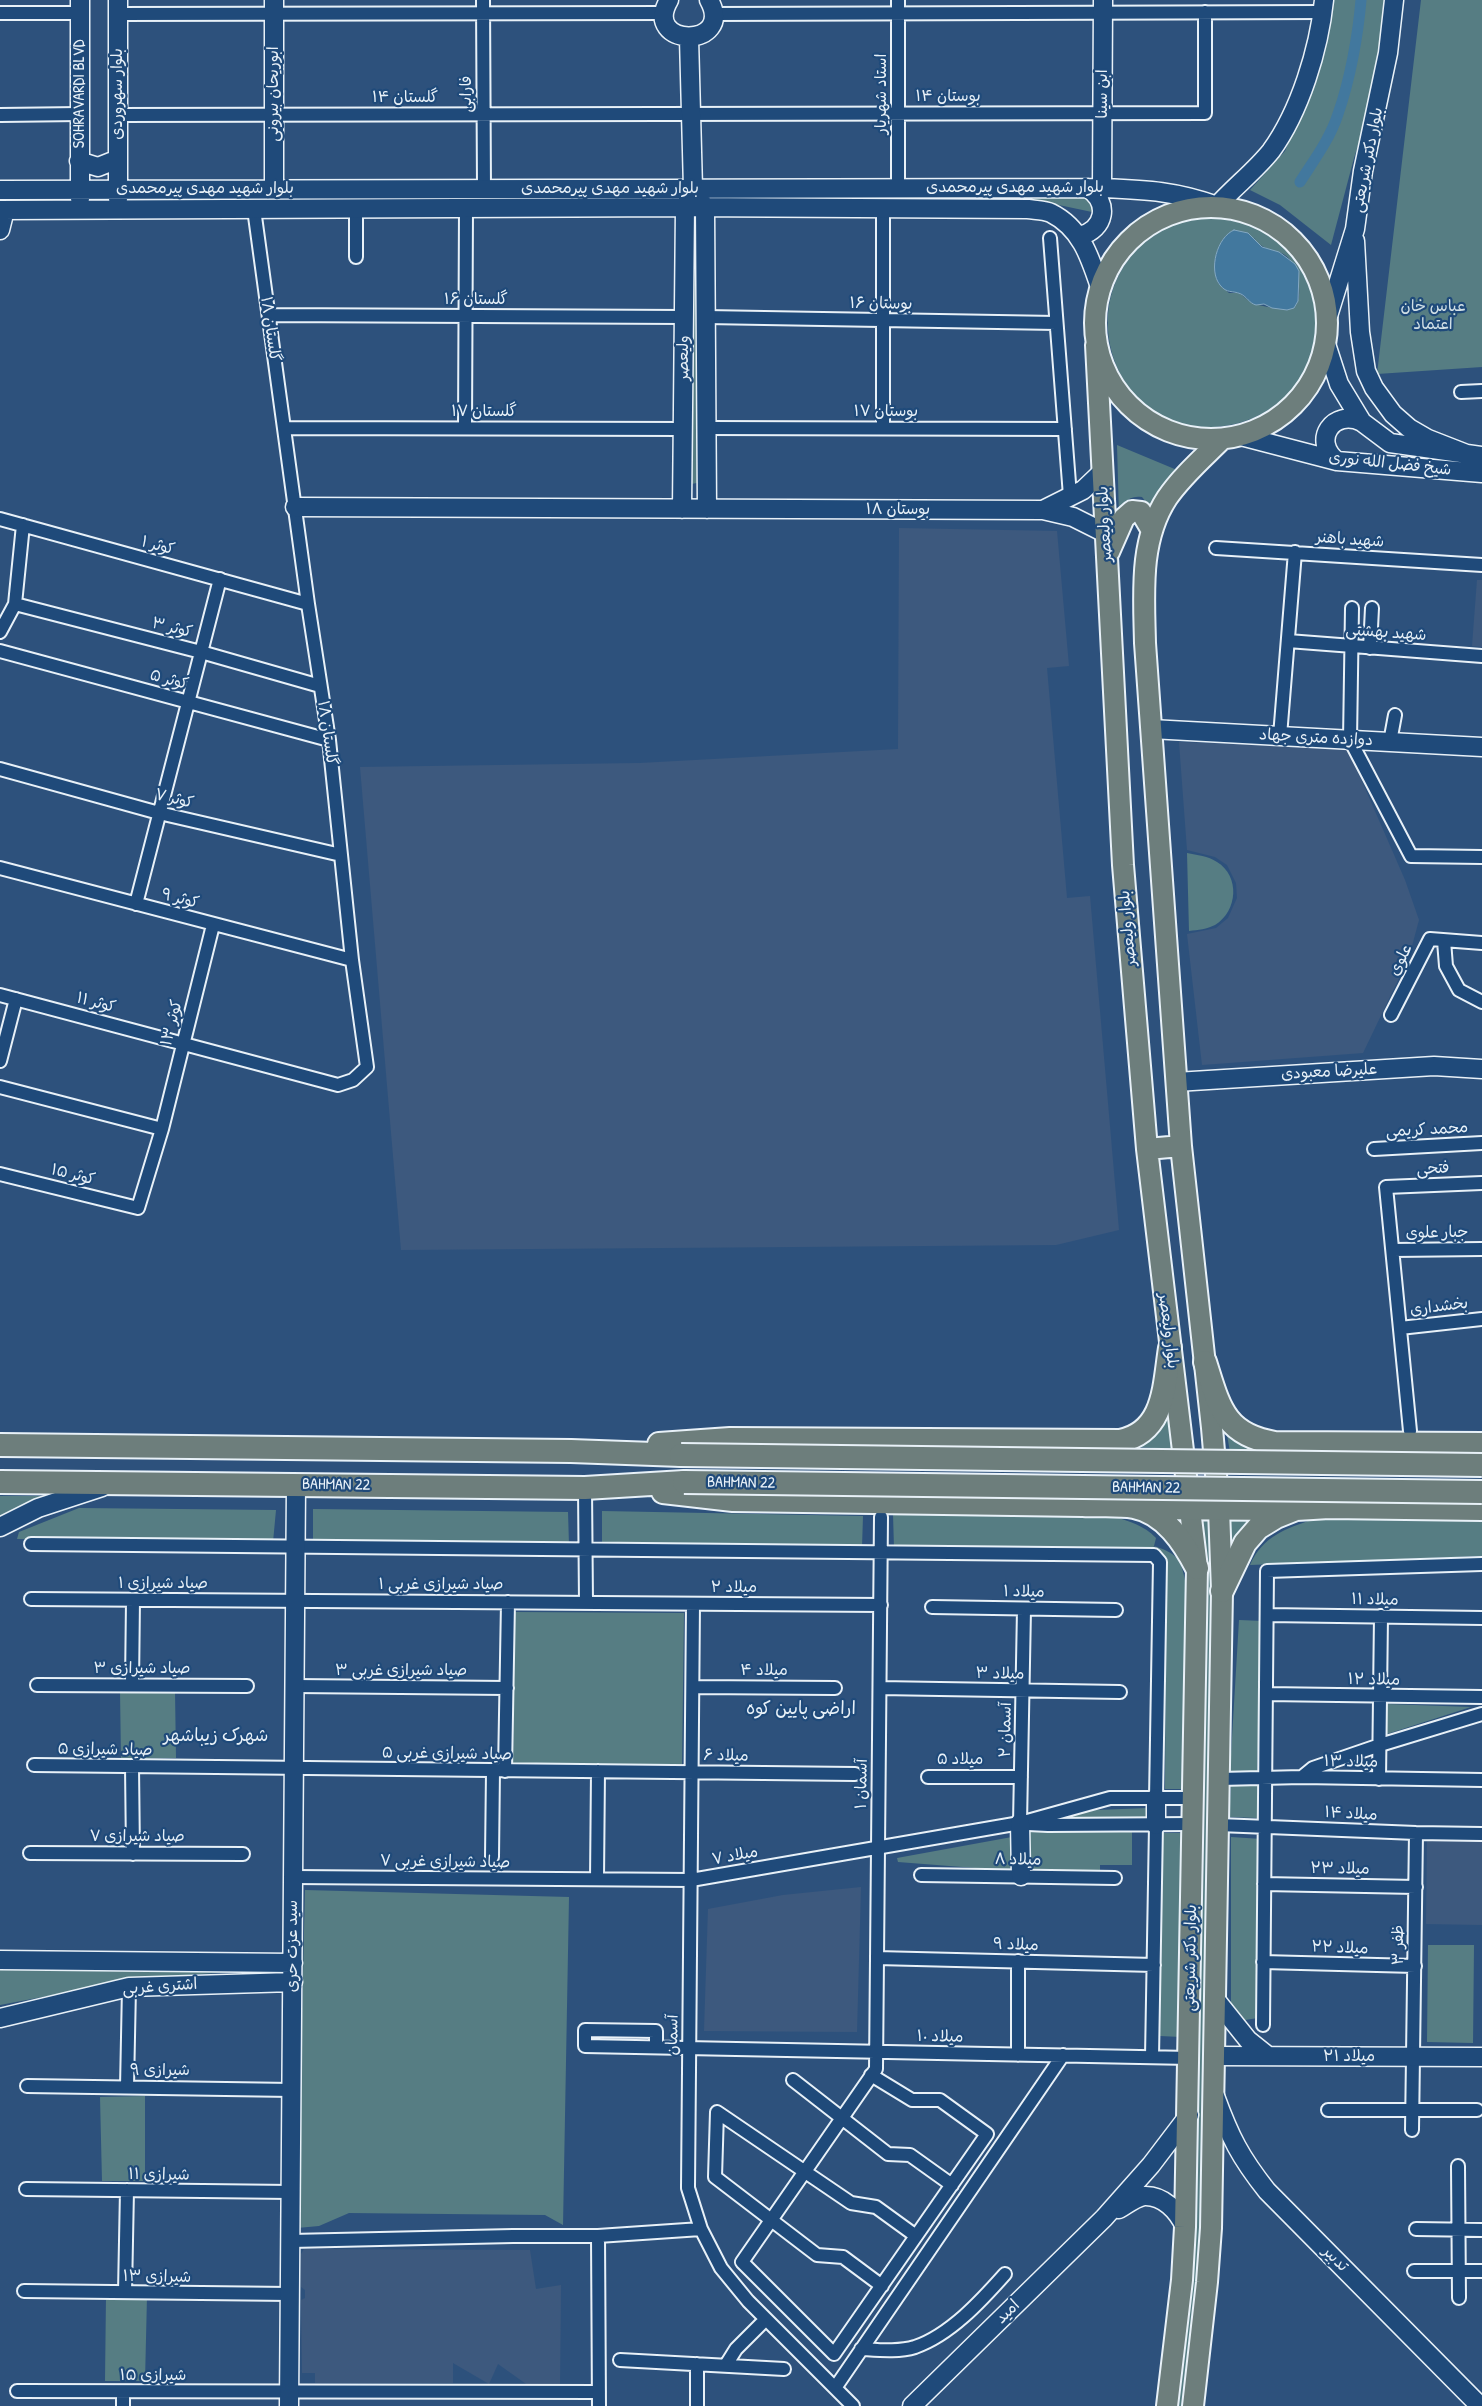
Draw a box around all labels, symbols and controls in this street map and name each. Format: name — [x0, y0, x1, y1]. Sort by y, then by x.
street label: SOHRAVARDI BLVD — [70, 40, 90, 148]
street label: ابوریحان بیرونی — [264, 46, 284, 142]
street label: بلوار سهروردی — [108, 48, 128, 140]
street label: استاد شهریار — [872, 54, 892, 134]
street label: ابن سینا — [1093, 69, 1113, 119]
street label: فارابی — [457, 76, 477, 112]
street label: بوستان ۱۴ — [915, 87, 981, 107]
street label: گلستان ۱۴ — [372, 88, 438, 108]
street label: بلوار دکتر شریعتی — [1348, 106, 1388, 214]
street label: بلوار شهید مهدی پیرمحمدی — [926, 178, 1104, 198]
street label: بلوار شهید مهدی پیرمحمدی — [116, 179, 294, 199]
street label: بلوار شهید مهدی پیرمحمدی — [521, 179, 699, 199]
street label: گلستان ۱۶ — [444, 290, 508, 310]
street label: بوستان ۱۶ — [849, 294, 913, 314]
street label: گلستان ۱۸ — [256, 295, 284, 363]
park label: عباس خان اعتماد — [1400, 297, 1466, 335]
street label: ولیعصر — [674, 335, 694, 381]
street label: گلستان ۱۷ — [451, 402, 517, 422]
street label: بوستان ۱۷ — [854, 402, 918, 422]
street label: شیخ فضل الله نوری — [1328, 448, 1452, 480]
street label: بلوار ولیعصر — [1093, 486, 1117, 562]
street label: بوستان ۱۸ — [866, 500, 930, 520]
street label: شهید باهنر — [1315, 528, 1385, 552]
street label: کوثر ۱ — [139, 532, 177, 560]
street label: کوثر ۳ — [150, 614, 194, 642]
street label: شهید بهشتی — [1345, 621, 1427, 645]
street label: کوثر ۵ — [148, 666, 190, 694]
street label: گلستان ۱۸ — [313, 699, 341, 767]
street label: دوازده متری جهاد — [1259, 725, 1373, 751]
street label: کوثر ۷ — [153, 785, 195, 813]
street label: کوثر ۹ — [159, 885, 201, 913]
street label: بلوار ولیعصر — [1115, 889, 1141, 967]
street label: علوی — [1385, 941, 1417, 979]
street label: کوثر ۱۱ — [74, 989, 118, 1017]
street label: کوثر ۱۳ — [157, 998, 187, 1048]
street label: علیرضا معبودی — [1280, 1060, 1378, 1084]
street label: محمد کریمی — [1385, 1118, 1469, 1142]
street label: فتحی — [1416, 1159, 1450, 1179]
street label: ۱۵ کوثر — [49, 1160, 97, 1190]
street label: جبار علوی — [1405, 1223, 1469, 1243]
street label: بلوار ولیعصر — [1154, 1292, 1182, 1370]
street label: بخشداری — [1409, 1294, 1469, 1320]
street label: BAHMAN 22 — [707, 1473, 775, 1493]
street label: BAHMAN 22 — [302, 1475, 370, 1495]
street label: BAHMAN 22 — [1112, 1478, 1180, 1498]
street label: صیاد شیرازی ۱ — [118, 1574, 208, 1594]
street label: صیاد شیرازی غربی ۱ — [379, 1575, 503, 1595]
street label: میلاد ۲ — [711, 1578, 757, 1598]
street label: میلاد ۱ — [1003, 1582, 1045, 1602]
street label: میلاد ۱۱ — [1351, 1590, 1399, 1610]
street label: صیاد شیرازی ۳ — [93, 1659, 191, 1679]
street label: صیاد شیرازی غربی ۳ — [335, 1661, 467, 1681]
street label: میلاد ۴ — [740, 1661, 788, 1681]
street label: میلاد ۳ — [976, 1664, 1024, 1684]
street label: میلاد ۱۲ — [1348, 1670, 1400, 1690]
district label: اراضی پایین کوه — [746, 1698, 856, 1720]
street label: آسمان ۲ — [996, 1702, 1016, 1758]
district label: شهرک زیباشهر — [163, 1725, 269, 1747]
street label: صیاد شیرازی ۵ — [57, 1740, 153, 1760]
street label: صیاد شیرازی غربی ۵ — [382, 1743, 512, 1765]
street label: میلاد ۶ — [703, 1746, 749, 1766]
street label: میلاد ۵ — [937, 1750, 983, 1770]
street label: میلاد ۱۳ — [1324, 1752, 1378, 1772]
street label: آسمان ۱ — [852, 1759, 872, 1809]
street label: میلاد ۱۴ — [1324, 1803, 1378, 1825]
street label: صیاد شیرازی ۷ — [89, 1827, 185, 1847]
street label: میلاد ۷ — [710, 1842, 760, 1870]
street label: میلاد ۸ — [994, 1850, 1042, 1870]
street label: صیاد شیرازی غربی ۷ — [380, 1851, 510, 1873]
street label: میلاد ۲۳ — [1310, 1859, 1370, 1879]
street label: سید عزت حری — [283, 1900, 303, 1992]
street label: بلوار دکتر شریعتی — [1180, 1904, 1202, 2012]
street label: ظفر ۳ — [1389, 1925, 1409, 1965]
street label: میلاد ۹ — [993, 1935, 1039, 1955]
street label: میلاد ۲۲ — [1311, 1937, 1369, 1959]
street label: اشتری غربی — [122, 1975, 198, 1999]
street label: آسمان — [663, 2014, 683, 2056]
street label: میلاد ۱۰ — [917, 2027, 963, 2047]
street label: میلاد ۲۱ — [1323, 2047, 1375, 2067]
street label: شیرازی ۹ — [130, 2061, 190, 2081]
street label: شیرازی ۱۱ — [128, 2165, 190, 2185]
street label: تدبیر — [1318, 2242, 1352, 2276]
street label: شیرازی ۱۳ — [123, 2267, 191, 2287]
street label: امید — [992, 2296, 1024, 2328]
street label: شیرازی ۱۵ — [120, 2366, 186, 2386]

